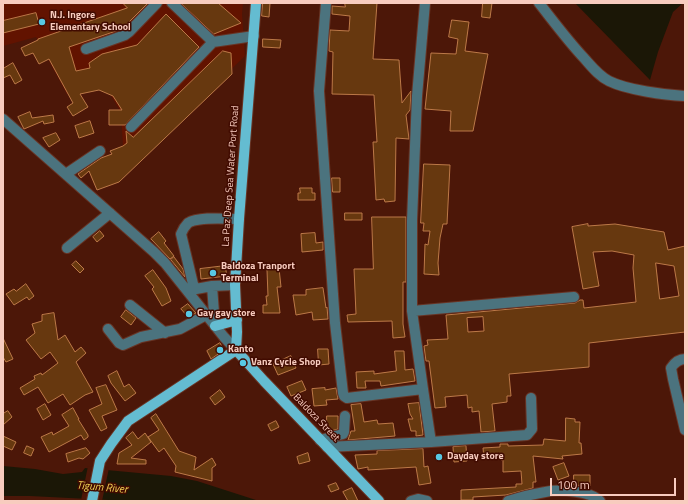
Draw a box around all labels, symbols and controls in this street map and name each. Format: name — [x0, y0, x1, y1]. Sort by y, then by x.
place label: N.J. Ingore Elementary School — [50, 10, 131, 34]
marker: N.J. Ingore Elementary School — [37, 17, 47, 27]
street label: La Paz Deep Sea Water Port Road — [220, 105, 242, 247]
place label: Baldoza Tranport Terminal — [221, 261, 295, 284]
marker: Baldoza Tranport Terminal — [208, 268, 218, 278]
place label: Gay gay store — [197, 308, 255, 320]
marker: Gay gay store — [184, 309, 194, 319]
place label: Kanto — [228, 344, 253, 356]
marker: Kanto — [215, 345, 225, 355]
place label: Vanz Cycle Shop — [251, 357, 321, 369]
marker: Vanz Cycle Shop — [238, 358, 248, 368]
street label: Baldoza Street — [290, 392, 342, 444]
place label: Dayday store — [447, 451, 504, 463]
marker: Dayday store — [434, 452, 444, 462]
scale bar — [552, 470, 678, 496]
text: 100 m — [557, 475, 590, 494]
water label: Tigum River — [76, 479, 128, 497]

